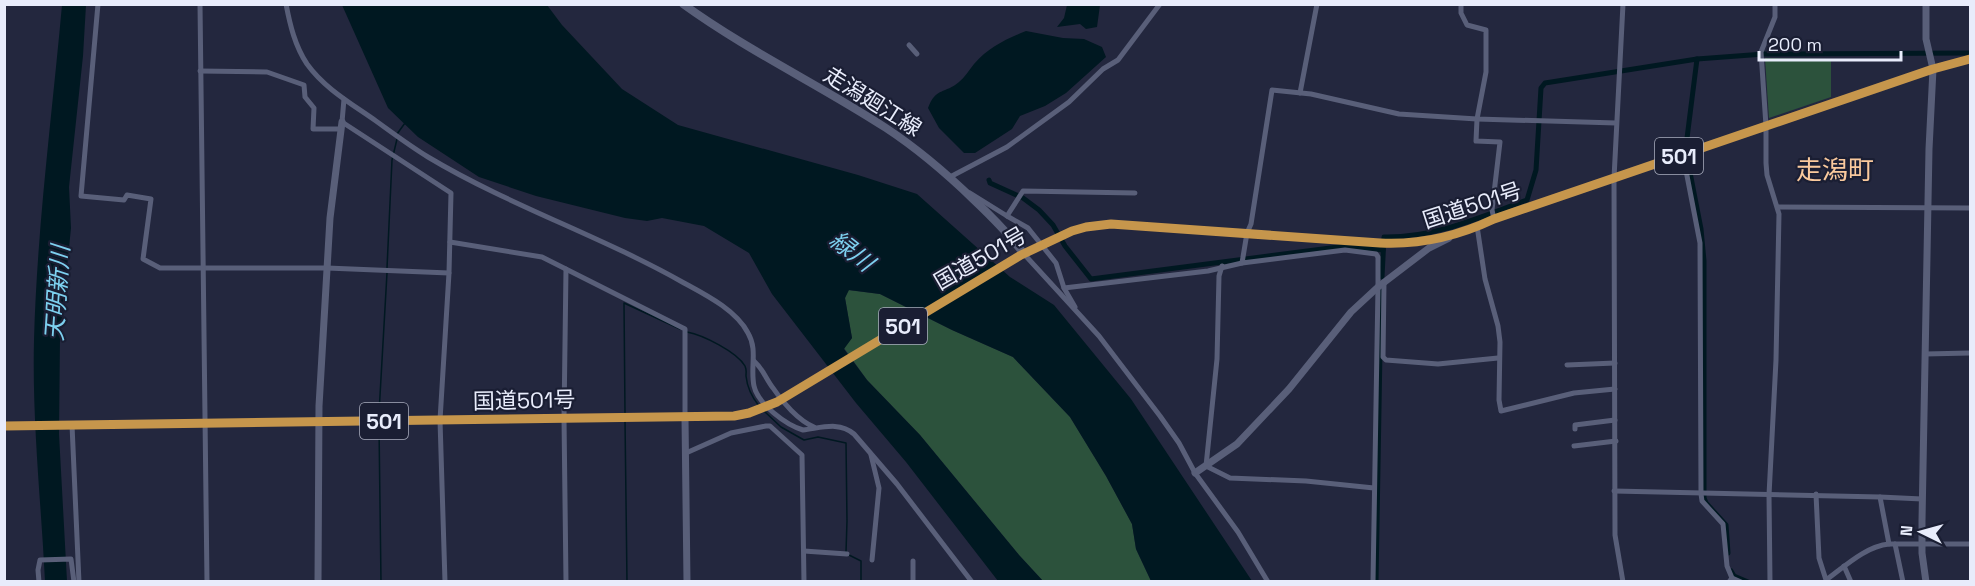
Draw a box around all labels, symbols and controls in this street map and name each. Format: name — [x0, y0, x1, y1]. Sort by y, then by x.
scale bar — [1759, 24, 1902, 62]
text: 200 m — [1768, 33, 1822, 56]
street label: 走潟廻江線 — [819, 60, 927, 142]
road number: 501 — [1655, 138, 1703, 174]
district label: 走潟町 — [1796, 153, 1874, 187]
street label: 国道501号 — [1419, 176, 1525, 234]
street label: 国道501号 — [929, 220, 1031, 296]
water label: 緑川 — [824, 224, 883, 280]
water label: 天明新川 — [38, 241, 76, 342]
road number: 501 — [879, 308, 927, 344]
street label: 国道501号 — [473, 385, 575, 415]
road number: 501 — [360, 403, 408, 439]
north arrow — [1891, 502, 1951, 562]
text: N — [1896, 524, 1917, 537]

